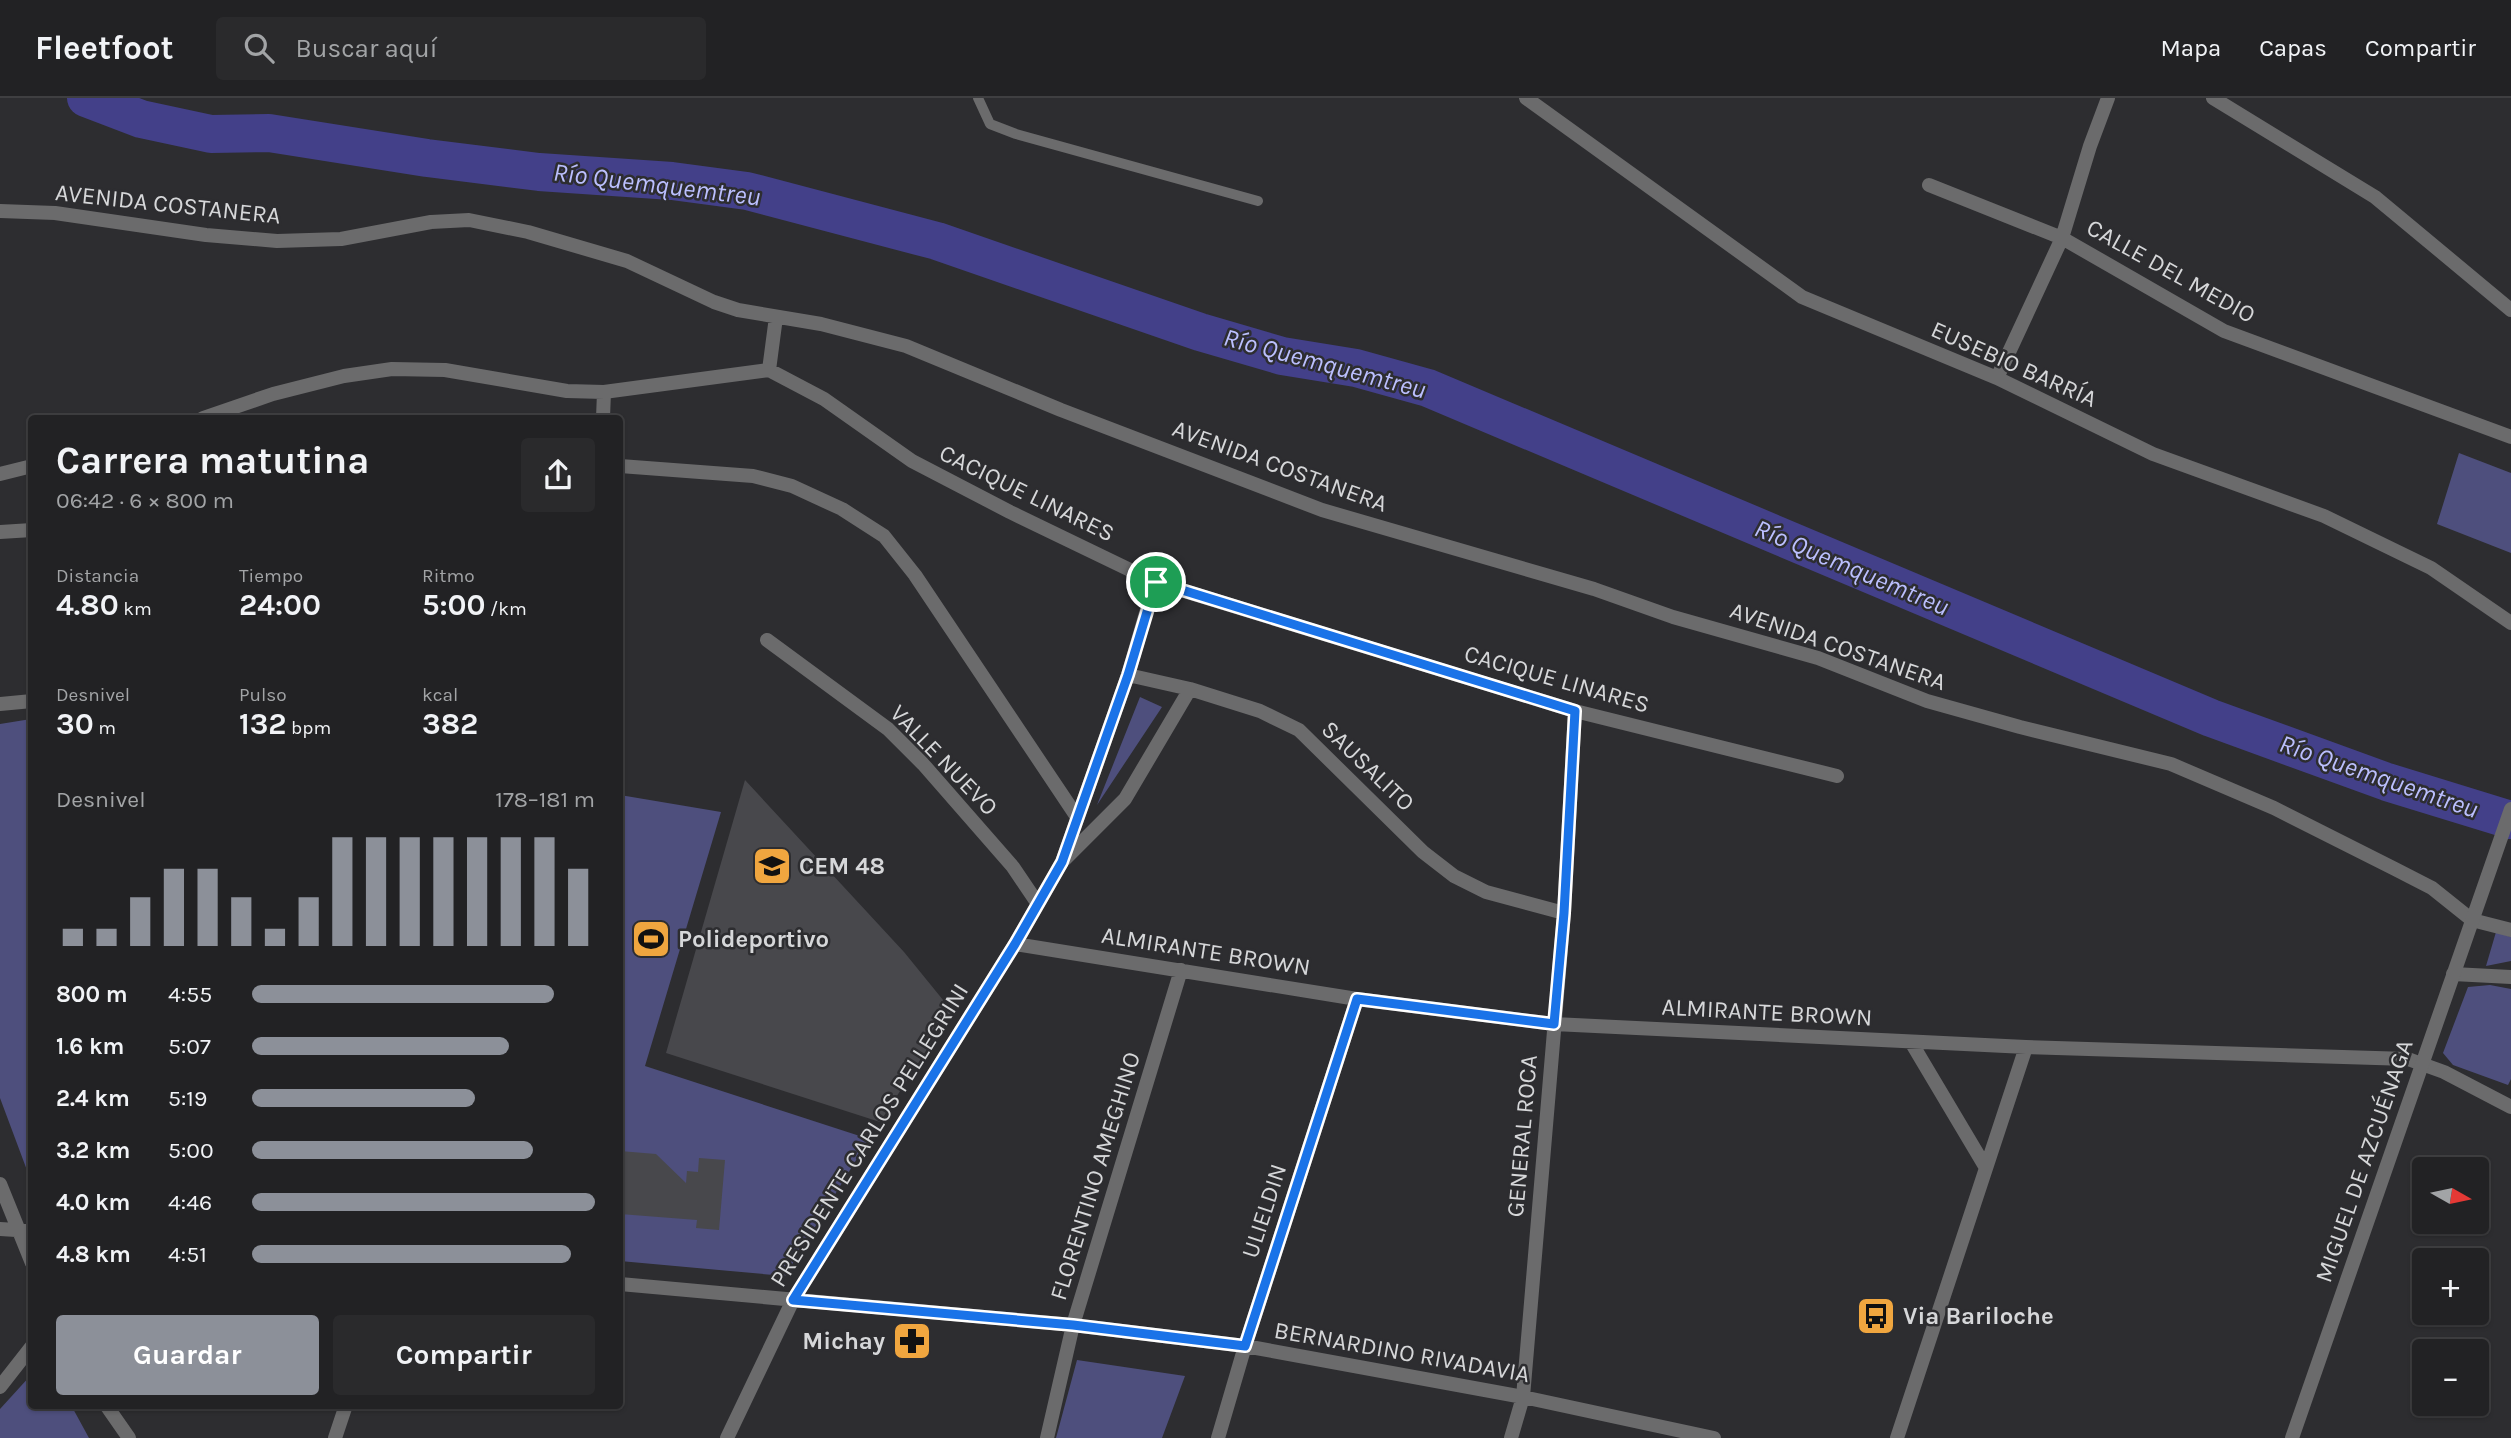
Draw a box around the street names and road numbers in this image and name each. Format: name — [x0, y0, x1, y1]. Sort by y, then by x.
street label: AVENIDA COSTANERA — [54, 178, 282, 230]
street label: CALLE DEL MEDIO — [2082, 213, 2260, 329]
street label: EUSEBIO BARRÍA — [1927, 314, 2102, 413]
street label: AVENIDA COSTANERA — [1169, 414, 1391, 518]
street label: CACIQUE LINARES — [935, 438, 1119, 548]
street label: AVENIDA COSTANERA — [1726, 596, 1950, 696]
street label: CACIQUE LINARES — [1461, 639, 1653, 719]
street label: VALLE NUEVO — [884, 699, 1004, 821]
street label: SAUSALITO — [1316, 715, 1420, 817]
street label: ALMIRANTE BROWN — [1100, 921, 1312, 981]
street label: PRESIDENTE CARLOS PELLEGRINI — [764, 978, 974, 1292]
street label: ALMIRANTE BROWN — [1661, 992, 1873, 1032]
street label: MIGUEL DE AZCUÉNAGA — [2308, 1035, 2419, 1286]
street label: FLORENTINO AMEGHINO — [1044, 1049, 1146, 1303]
street label: GENERAL ROCA — [1501, 1053, 1543, 1218]
street label: ULIELDIN — [1236, 1160, 1292, 1262]
street label: BERNARDINO RIVADAVIA — [1272, 1316, 1532, 1388]

